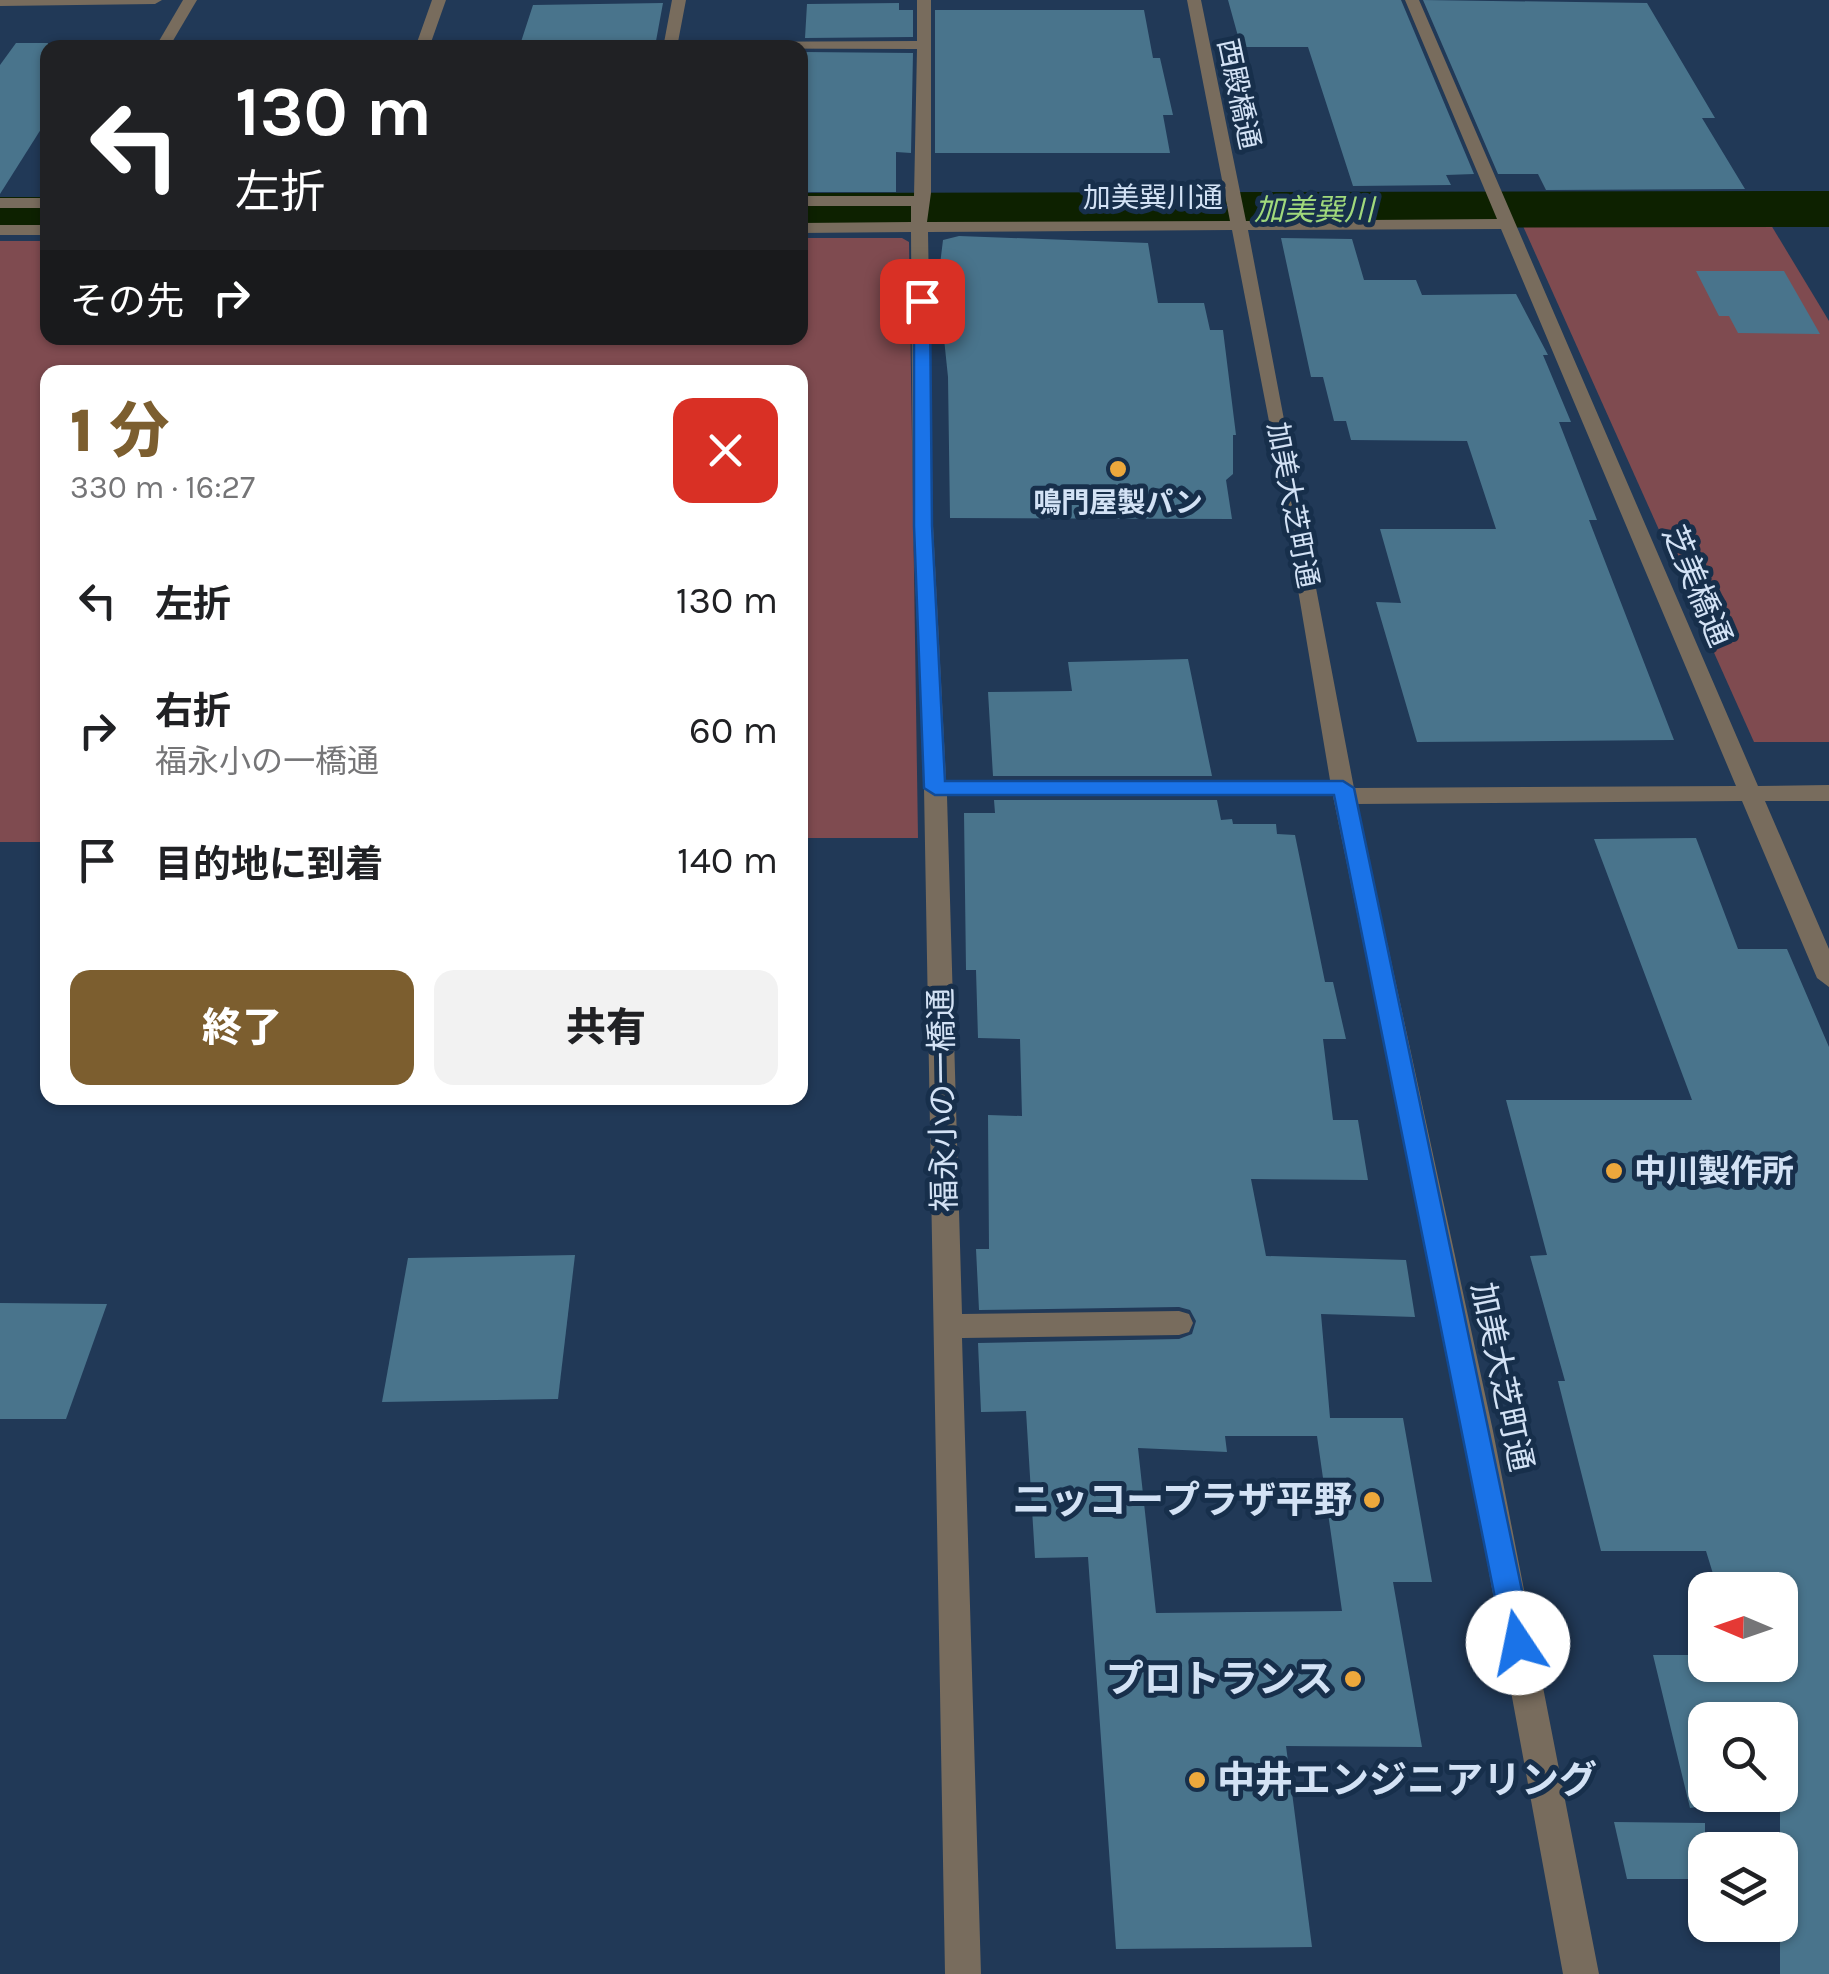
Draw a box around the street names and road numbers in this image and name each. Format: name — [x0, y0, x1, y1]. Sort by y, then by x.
street label: 西殿橋通 — [1211, 36, 1267, 152]
street label: 加美巽川通 — [1083, 181, 1223, 214]
street label: 加美大芝町通 — [1261, 419, 1325, 591]
street label: 芝美橋通 — [1655, 520, 1739, 652]
street label: 福永小の一橋通 — [923, 988, 963, 1212]
street label: 加美大芝町通 — [1464, 1279, 1540, 1475]

